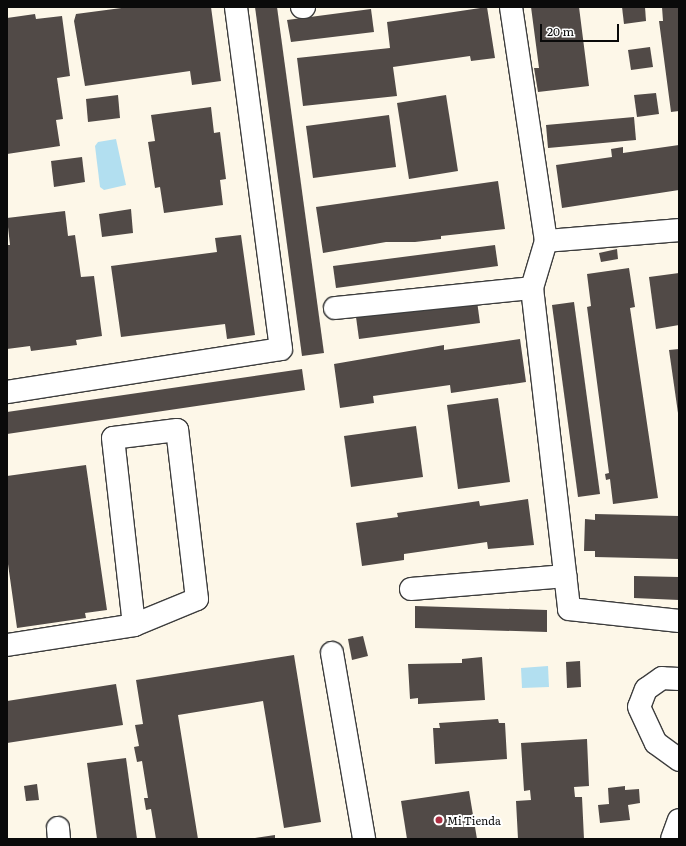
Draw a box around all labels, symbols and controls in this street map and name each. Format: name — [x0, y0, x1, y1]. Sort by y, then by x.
scale bar — [542, 16, 621, 42]
text: 20 m — [547, 22, 574, 40]
place label: Mi Tienda — [447, 813, 501, 827]
marker: Mi Tienda — [434, 815, 444, 825]

